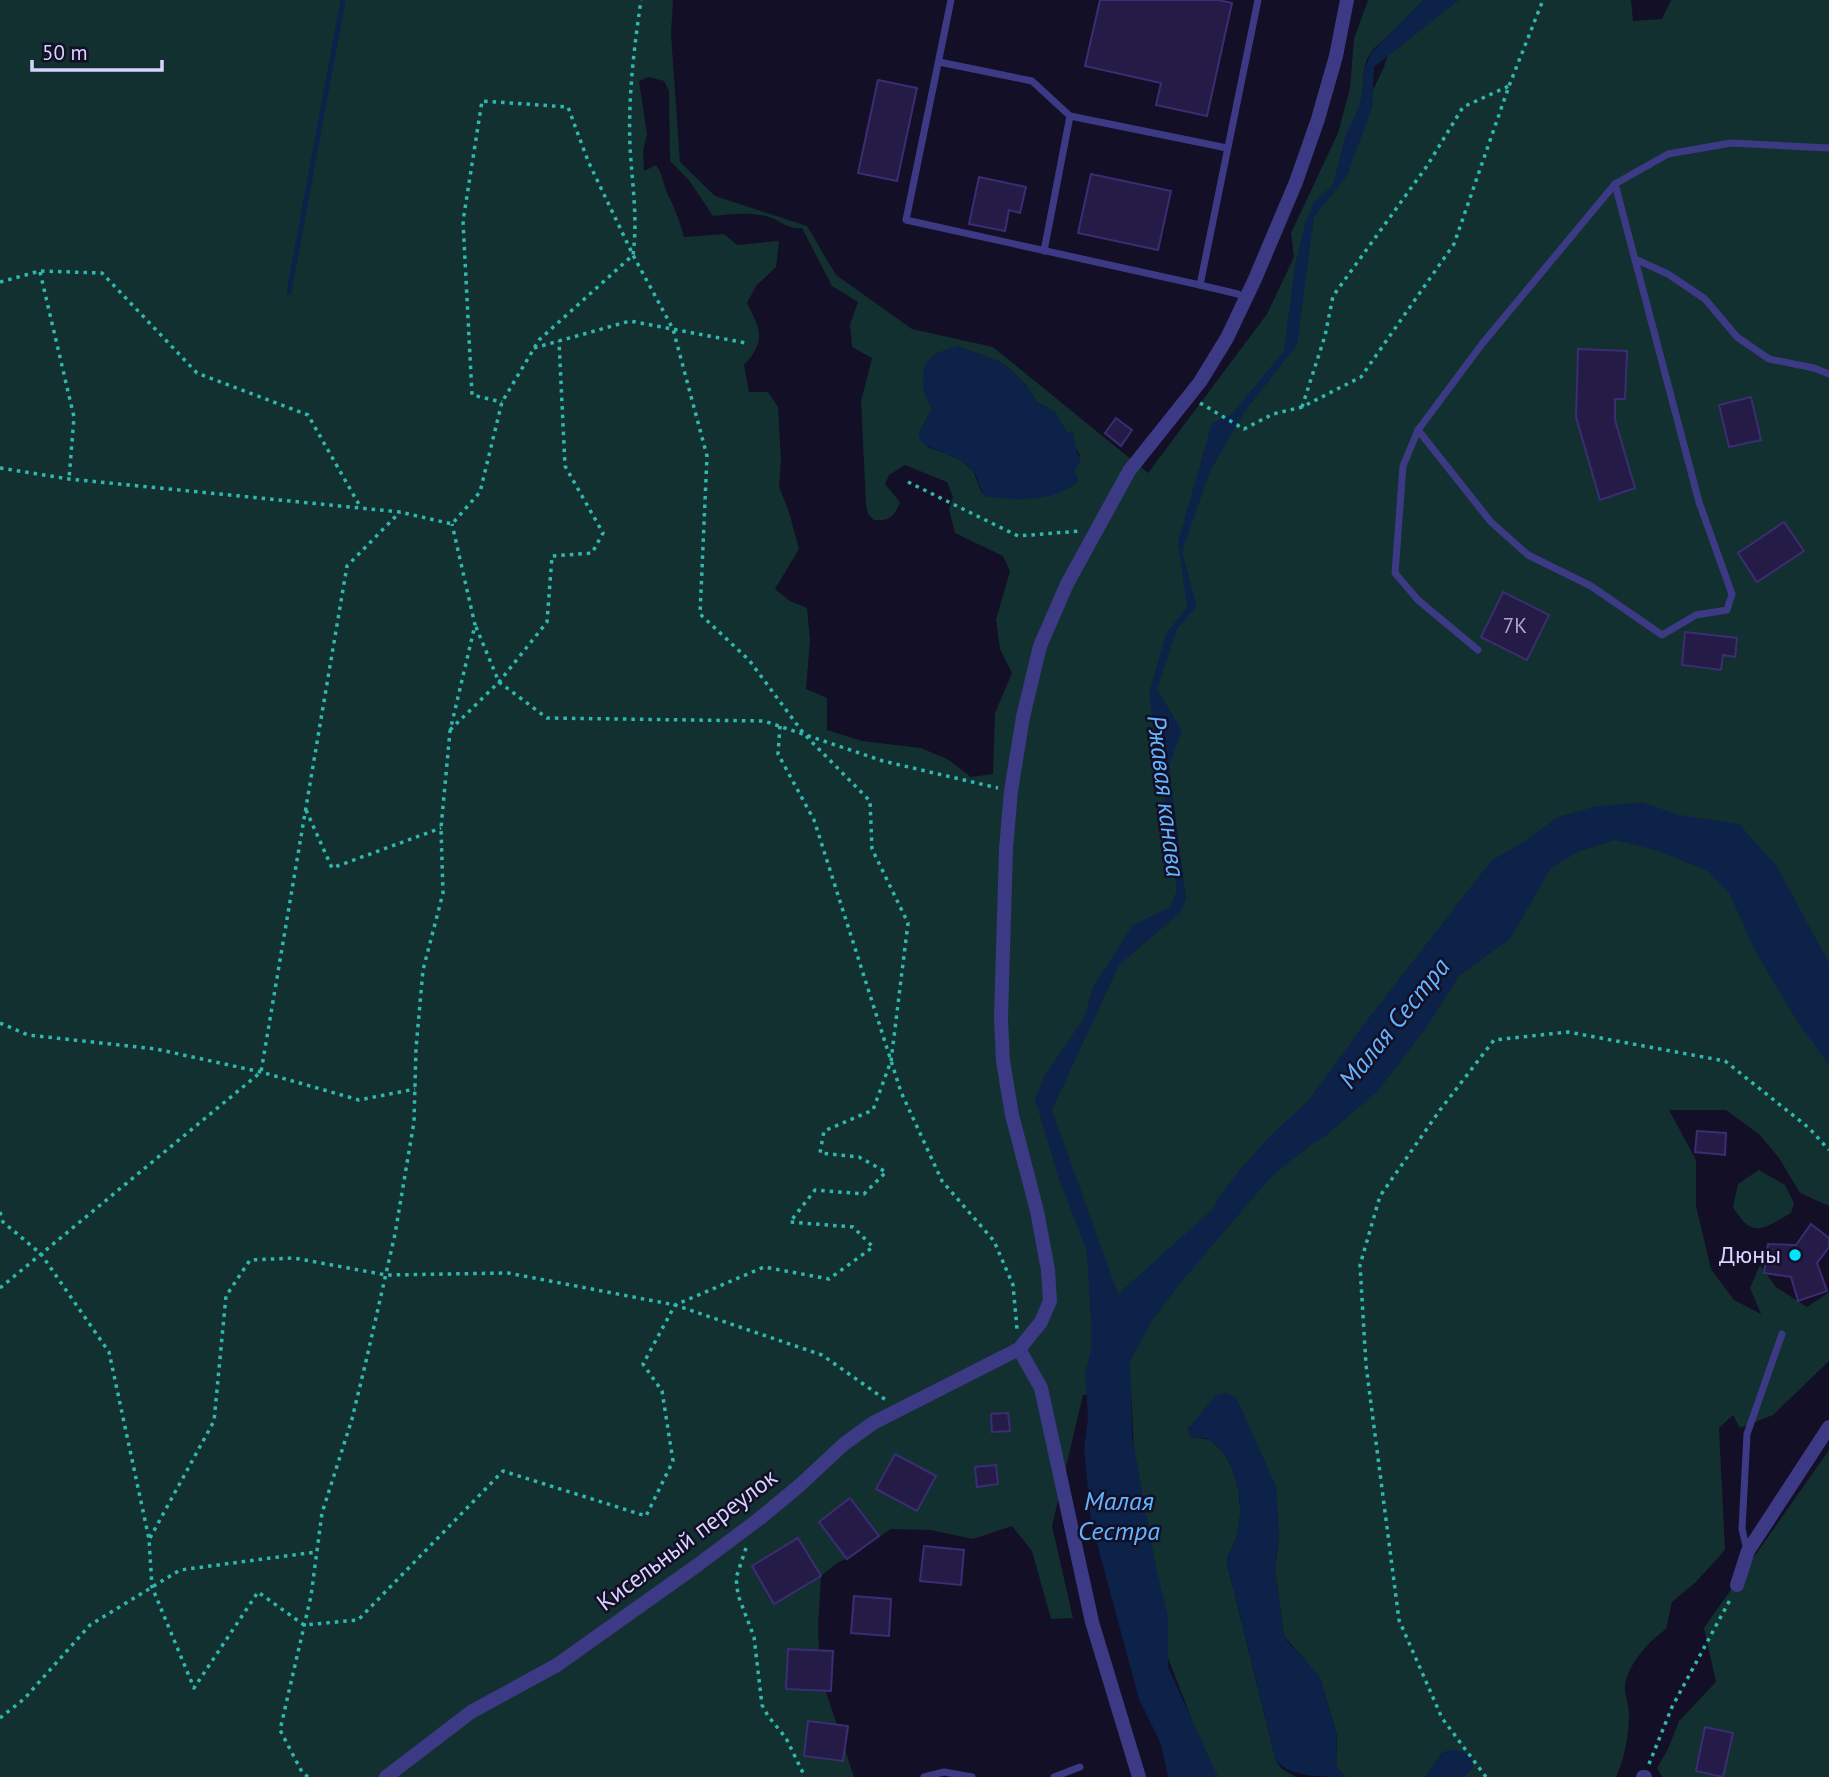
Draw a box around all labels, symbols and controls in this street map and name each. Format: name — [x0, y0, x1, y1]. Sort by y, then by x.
scale bar — [32, 28, 161, 72]
text: 50 m — [42, 39, 88, 66]
house number: 7К — [1503, 612, 1527, 639]
water label: Ржавая канава — [1140, 713, 1193, 879]
water label: Малая Сестра — [1331, 950, 1457, 1095]
place label: Дюны — [1719, 1239, 1781, 1270]
marker: Дюны — [1787, 1247, 1803, 1263]
street label: Кисельный переулок — [590, 1461, 784, 1618]
water label: Малая Сестра — [1078, 1484, 1160, 1547]

